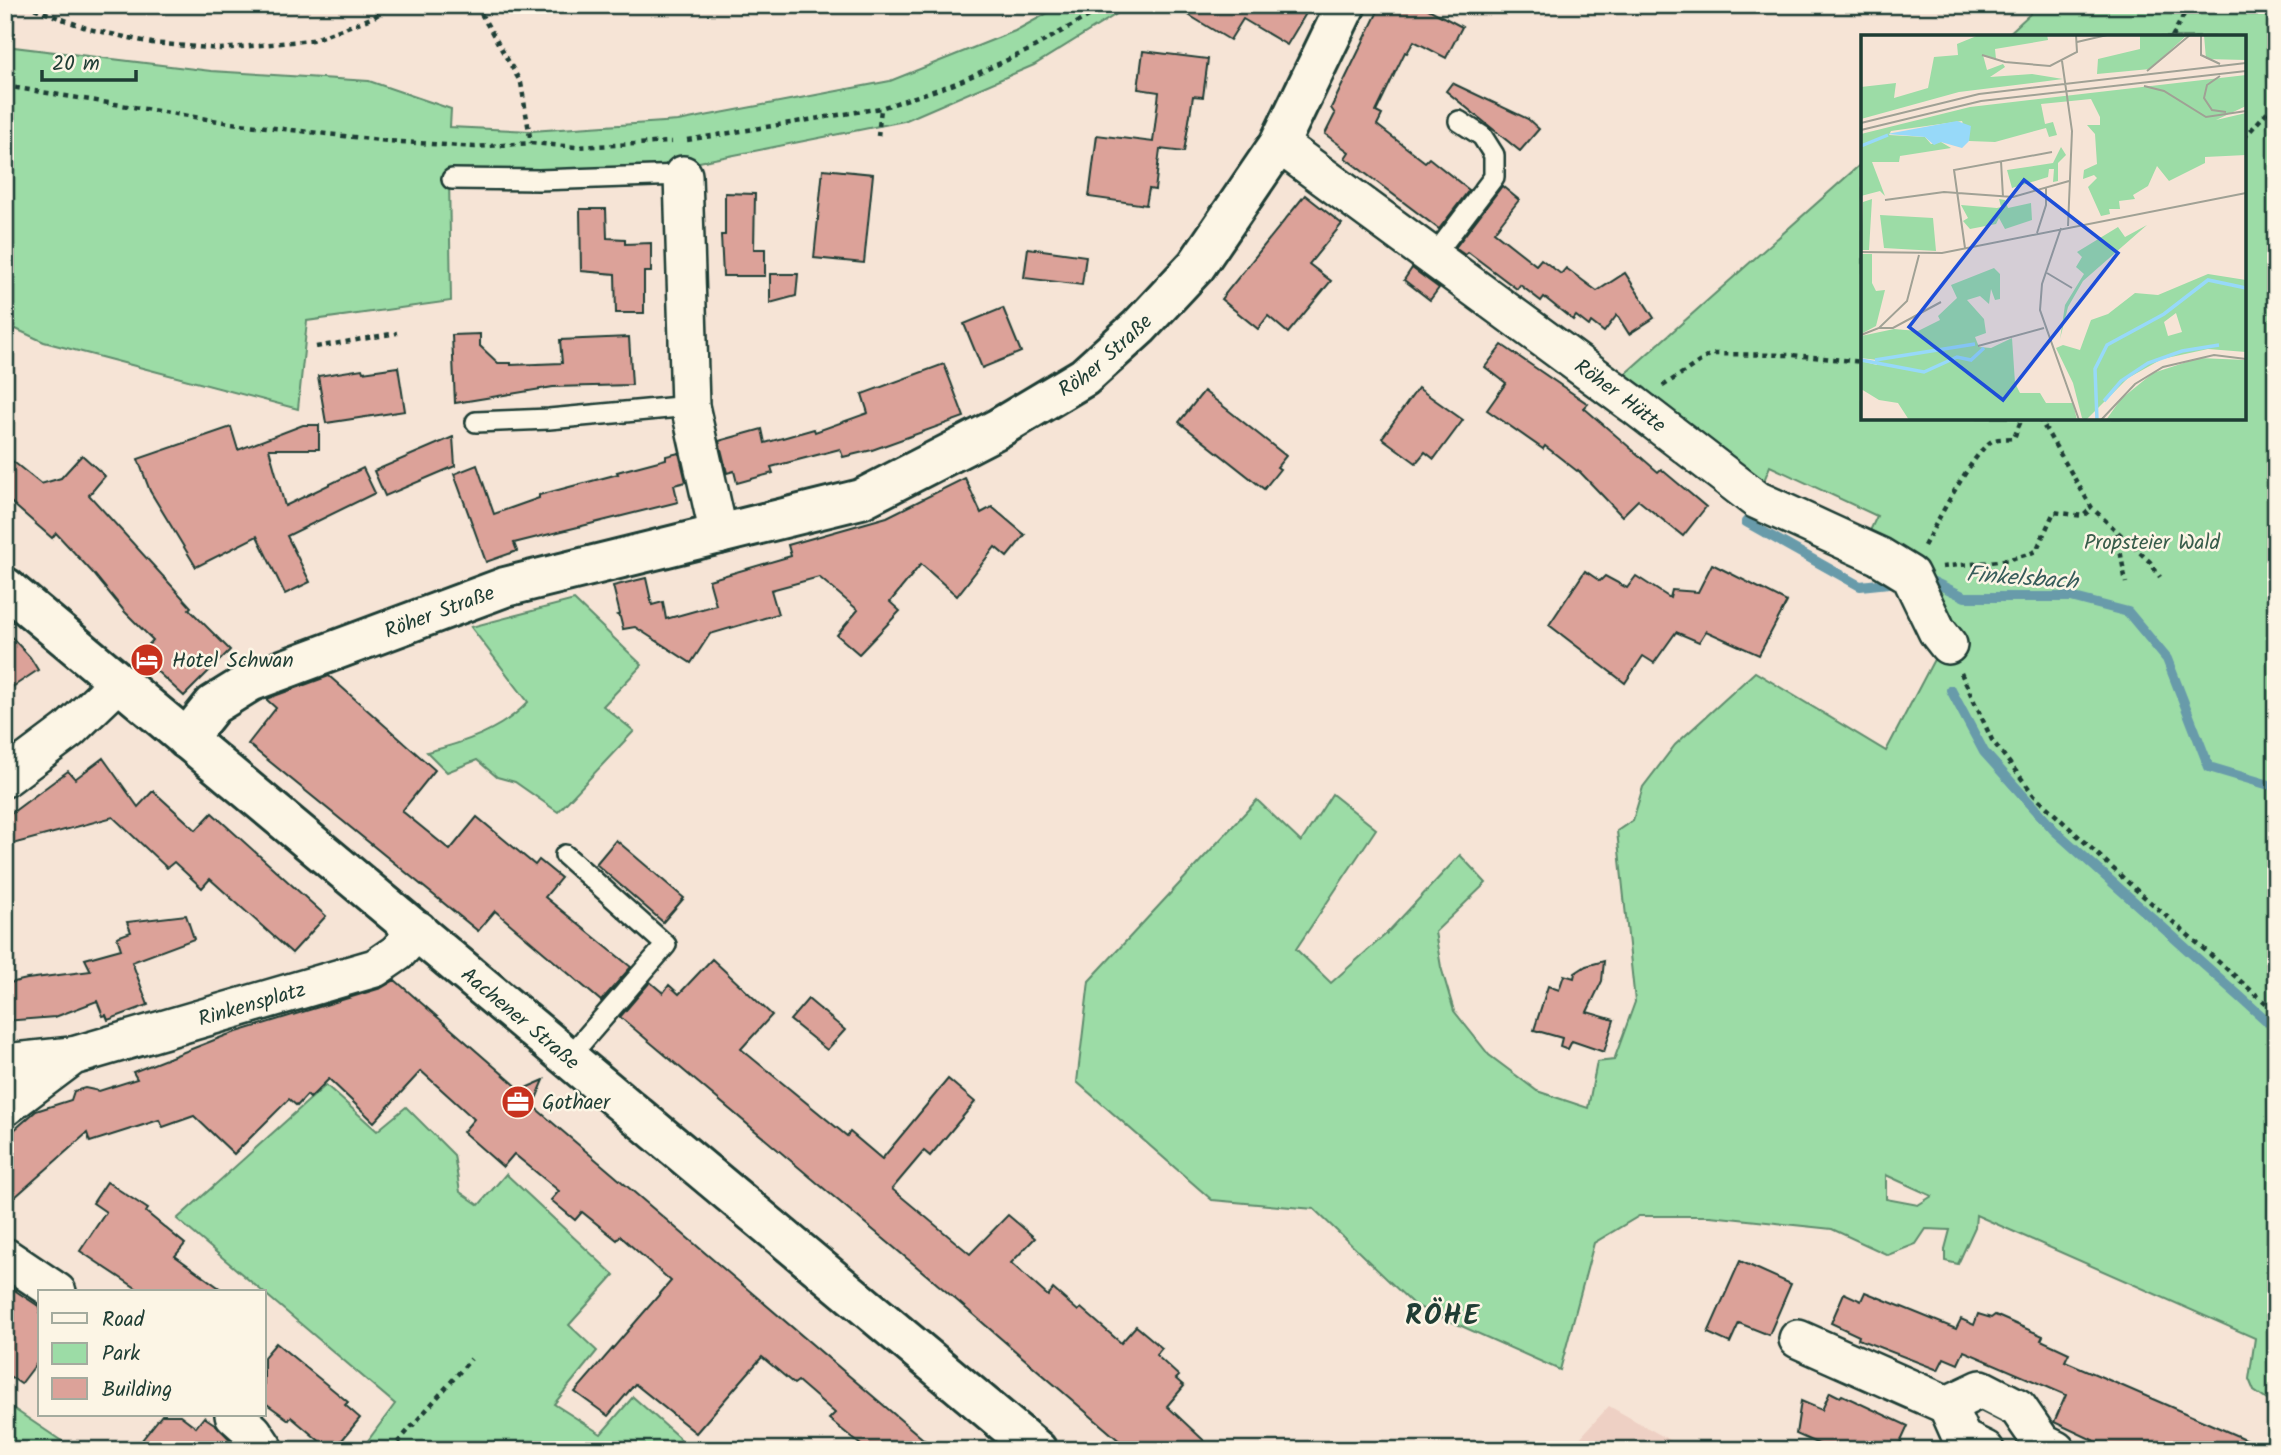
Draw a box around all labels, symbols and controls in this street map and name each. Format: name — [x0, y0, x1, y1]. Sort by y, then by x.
inset map — [1861, 35, 2246, 420]
scale bar — [42, 38, 136, 82]
text: 20 m — [52, 48, 100, 81]
street label: Röher Straße — [1052, 307, 1162, 407]
street label: Röher Hütte — [1567, 351, 1673, 442]
park label: Propsteier Wald — [2084, 527, 2221, 560]
water label: Finkelsbach — [1965, 557, 2081, 601]
street label: Röher Straße — [380, 577, 500, 649]
hotel icon: Hotel Schwan — [128, 641, 166, 679]
place label: Hotel Schwan — [172, 645, 294, 678]
street label: Aachener Straße — [453, 960, 587, 1079]
street label: Rinkensplatz — [194, 974, 310, 1037]
office icon: Gothaer — [499, 1083, 537, 1121]
place label: Gothaer — [542, 1087, 611, 1120]
legend — [38, 1290, 266, 1416]
district label: RÖHE — [1405, 1294, 1481, 1339]
text: Road — [102, 1304, 145, 1337]
text: Park — [102, 1338, 140, 1371]
text: Building — [102, 1374, 172, 1407]

